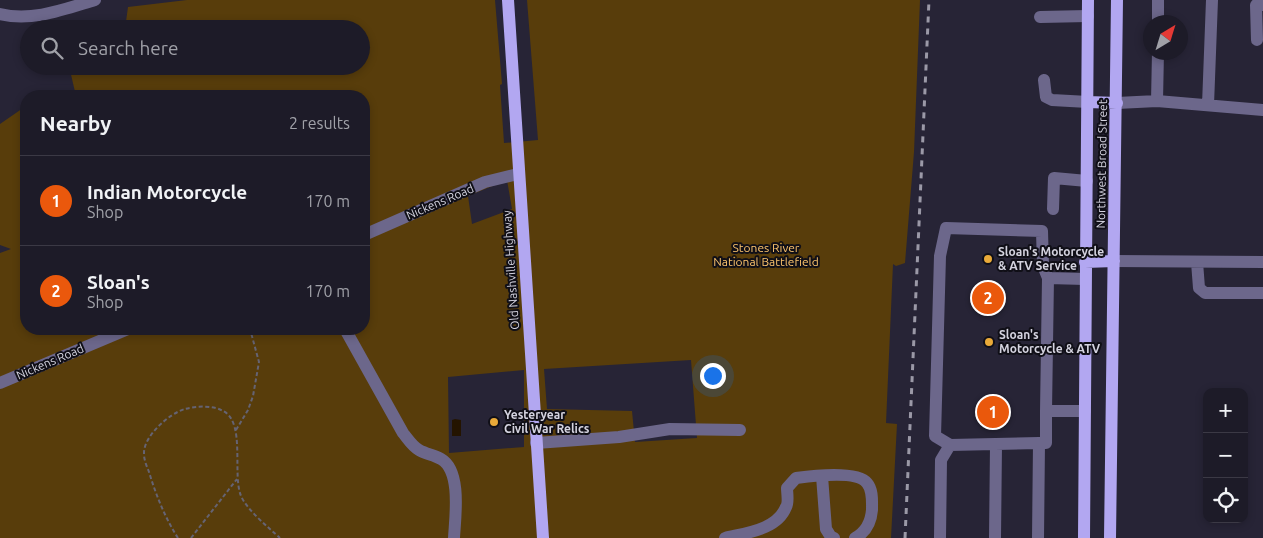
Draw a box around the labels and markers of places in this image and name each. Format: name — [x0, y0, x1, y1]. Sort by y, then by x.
place label: Sloan's Motorcycle & ATV Service — [998, 245, 1104, 272]
marker: Sloan's Motorcycle & ATV Service — [982, 253, 994, 265]
pin: 2 — [972, 279, 1004, 317]
place label: Sloan's Motorcycle & ATV — [999, 328, 1101, 355]
marker: Sloan's Motorcycle & ATV — [983, 336, 995, 348]
pin: 1 — [977, 393, 1009, 431]
place label: Yesteryear Civil War Relics — [504, 408, 590, 435]
marker: Yesteryear Civil War Relics — [488, 416, 500, 428]

